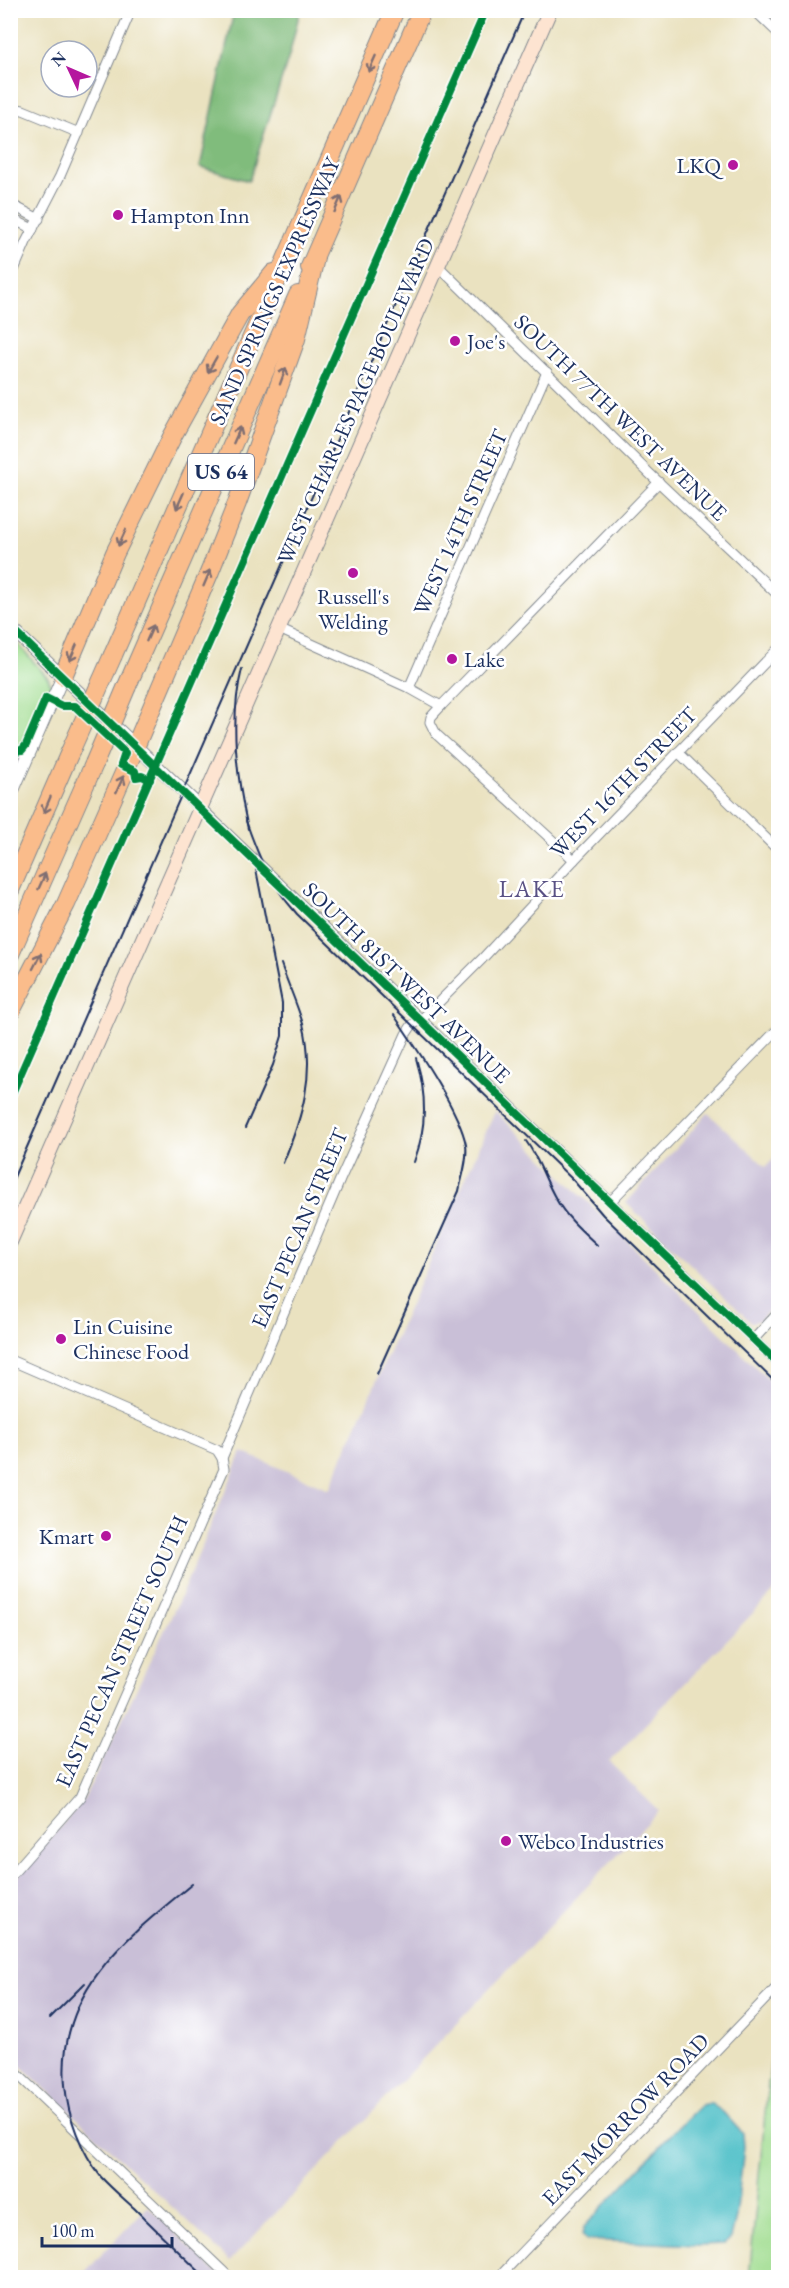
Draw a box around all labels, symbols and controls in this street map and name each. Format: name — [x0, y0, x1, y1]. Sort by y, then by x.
north arrow — [39, 39, 99, 99]
text: N — [47, 47, 71, 71]
one-way arrow — [366, 54, 377, 73]
place label: LKQ — [676, 151, 724, 180]
street label: SAND SPRINGS EXPRESSWAY — [202, 152, 347, 429]
marker: LKQ — [726, 158, 740, 172]
one-way arrow — [333, 196, 344, 214]
place label: Hampton Inn — [130, 201, 250, 230]
marker: Hampton Inn — [111, 208, 125, 222]
street label: WEST CHARLES PAGE BOULEVARD — [270, 233, 441, 569]
street label: SOUTH 77TH WEST AVENUE — [508, 308, 733, 527]
place label: Joe's — [465, 327, 505, 356]
marker: Joe's — [448, 334, 462, 348]
one-way arrow — [206, 356, 218, 373]
one-way arrow — [278, 367, 289, 385]
street label: WEST 14TH STREET — [406, 425, 515, 620]
one-way arrow — [232, 426, 243, 445]
road number: US 64 — [188, 454, 254, 490]
one-way arrow — [174, 491, 185, 510]
one-way arrow — [115, 528, 127, 546]
marker: Russell's Welding — [346, 566, 360, 580]
one-way arrow — [202, 569, 214, 587]
place label: Russell's Welding — [317, 582, 389, 636]
one-way arrow — [145, 624, 156, 642]
one-way arrow — [67, 643, 78, 662]
place label: Lake — [464, 645, 505, 674]
marker: Lake — [445, 652, 459, 666]
street label: WEST 16TH STREET — [543, 700, 704, 864]
one-way arrow — [114, 776, 126, 794]
one-way arrow — [41, 796, 52, 814]
one-way arrow — [37, 873, 49, 891]
district label: LAKE — [499, 873, 565, 904]
street label: SOUTH 81ST WEST AVENUE — [297, 875, 517, 1089]
one-way arrow — [32, 953, 44, 971]
street label: EAST PECAN STREET — [244, 1124, 355, 1333]
place label: Lin Cuisine Chinese Food — [73, 1312, 190, 1366]
marker: Lin Cuisine Chinese Food — [54, 1332, 68, 1346]
street label: EAST PECAN STREET SOUTH — [48, 1511, 195, 1792]
place label: Kmart — [39, 1522, 94, 1551]
marker: Kmart — [99, 1529, 113, 1543]
place label: Webco Industries — [518, 1827, 664, 1856]
marker: Webco Industries — [499, 1834, 513, 1848]
street label: EAST MORROW ROAD — [535, 2027, 715, 2212]
scale bar — [42, 2210, 172, 2248]
text: 100 m — [51, 2219, 95, 2242]

